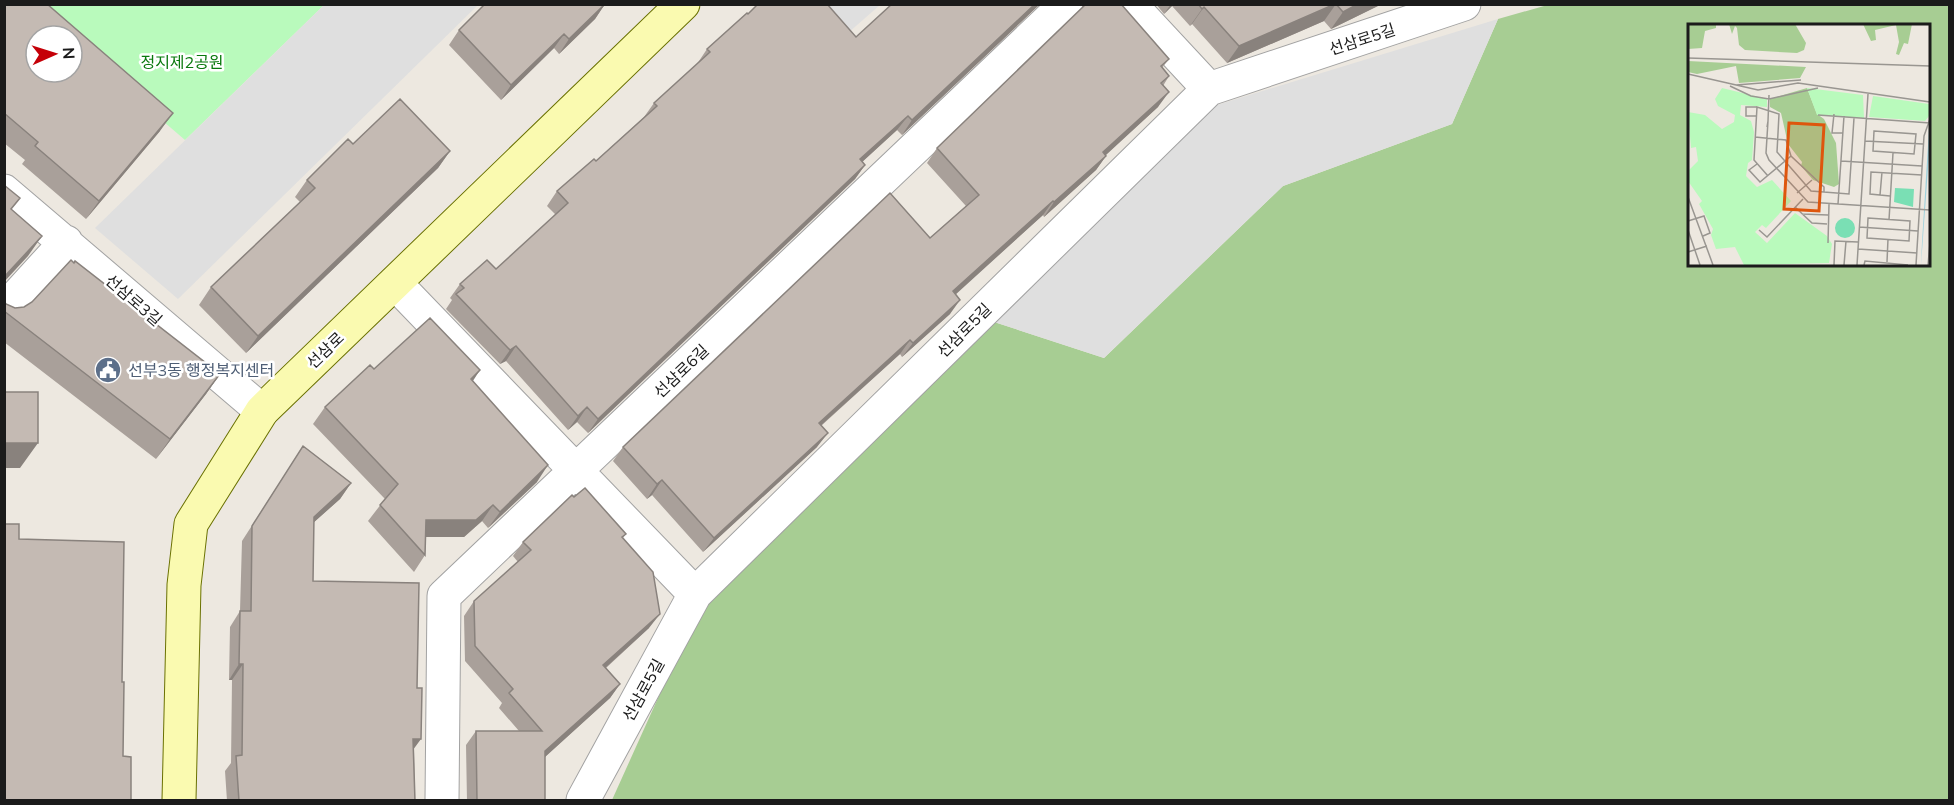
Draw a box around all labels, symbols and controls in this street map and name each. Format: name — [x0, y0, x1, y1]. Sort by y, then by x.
street label: 선삼로5길 — [1326, 19, 1398, 59]
north arrow — [24, 24, 84, 84]
inset map — [1688, 24, 1930, 266]
text: N — [59, 47, 79, 60]
park label: 정지제2공원 — [140, 52, 224, 72]
street label: 선삼로3길 — [102, 270, 166, 330]
street label: 선삼로5길 — [933, 299, 995, 361]
street label: 선삼로 — [302, 327, 348, 373]
street label: 선삼로6길 — [649, 340, 713, 402]
public building icon: 선부3동 행정복지센터 — [93, 355, 123, 385]
place label: 선부3동 행정복지센터 — [128, 360, 274, 380]
street label: 선삼로5길 — [618, 655, 668, 725]

